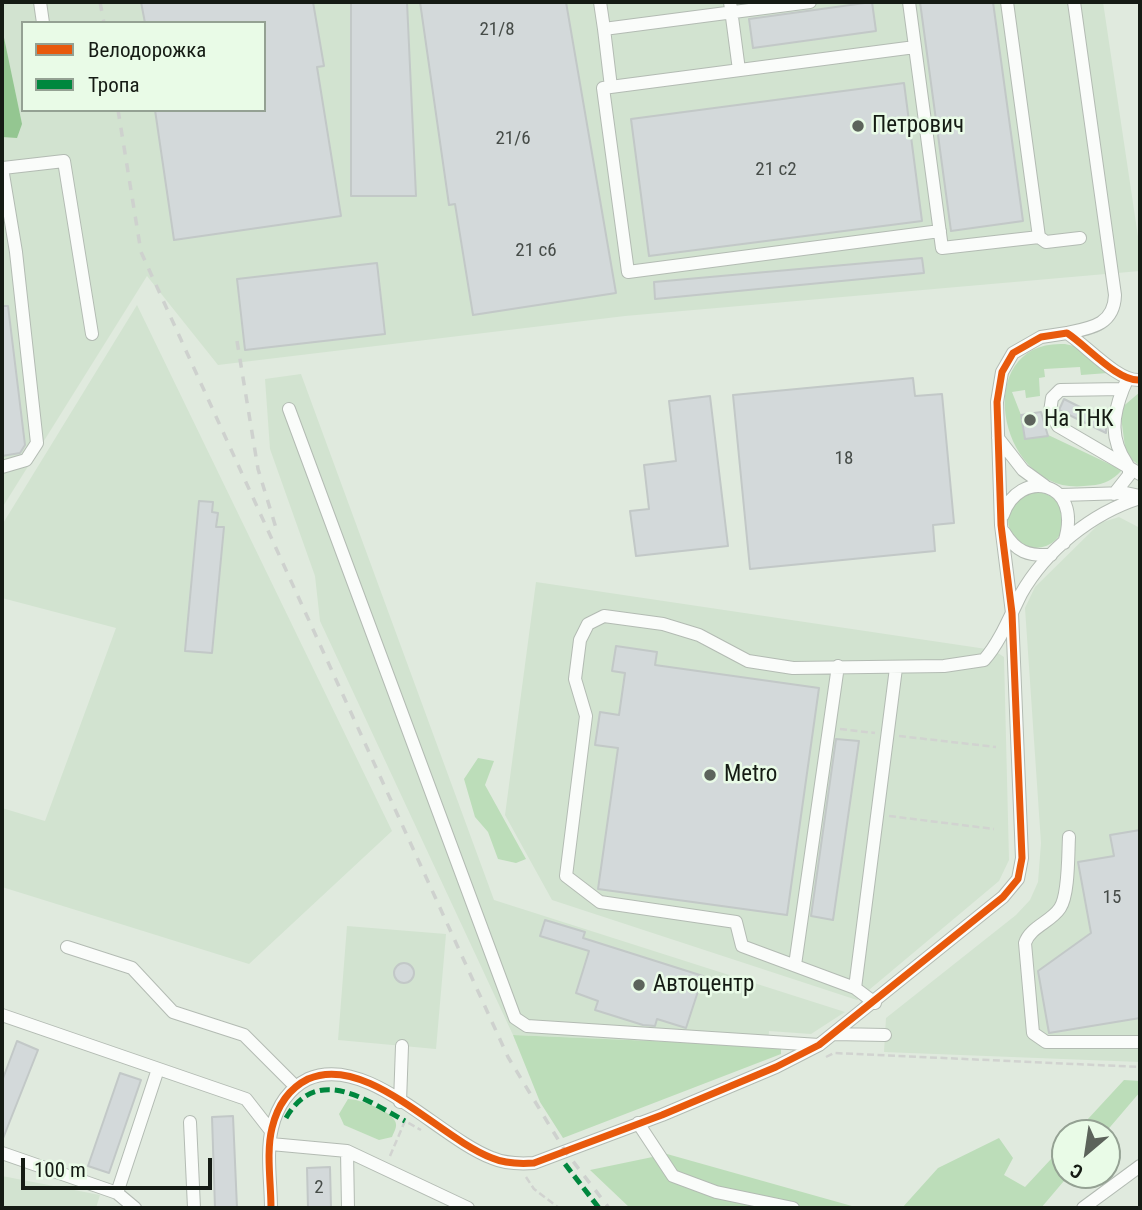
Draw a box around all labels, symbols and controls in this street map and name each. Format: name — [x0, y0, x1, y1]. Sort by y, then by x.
house number: 21/8 — [479, 19, 515, 41]
legend — [21, 21, 266, 112]
text: Велодорожка — [88, 38, 206, 62]
text: Тропа — [88, 73, 139, 97]
place label: Петрович — [872, 112, 964, 140]
marker: Петрович — [850, 118, 866, 134]
house number: 21/6 — [495, 128, 531, 150]
house number: 21 с2 — [755, 159, 797, 181]
house number: 21 с6 — [515, 240, 557, 262]
place label: На ТНК — [1044, 406, 1114, 434]
marker: На ТНК — [1022, 412, 1038, 428]
house number: 18 — [835, 448, 853, 470]
place label: Metro — [724, 761, 777, 789]
marker: Metro — [702, 767, 718, 783]
house number: 15 — [1103, 887, 1121, 909]
place label: Автоцентр — [653, 971, 754, 999]
marker: Автоцентр — [631, 977, 647, 993]
north arrow — [1051, 1119, 1121, 1189]
scale bar — [24, 1144, 215, 1188]
text: 100 m — [34, 1158, 86, 1182]
text: С — [1066, 1158, 1087, 1184]
house number: 2 — [314, 1177, 324, 1199]

